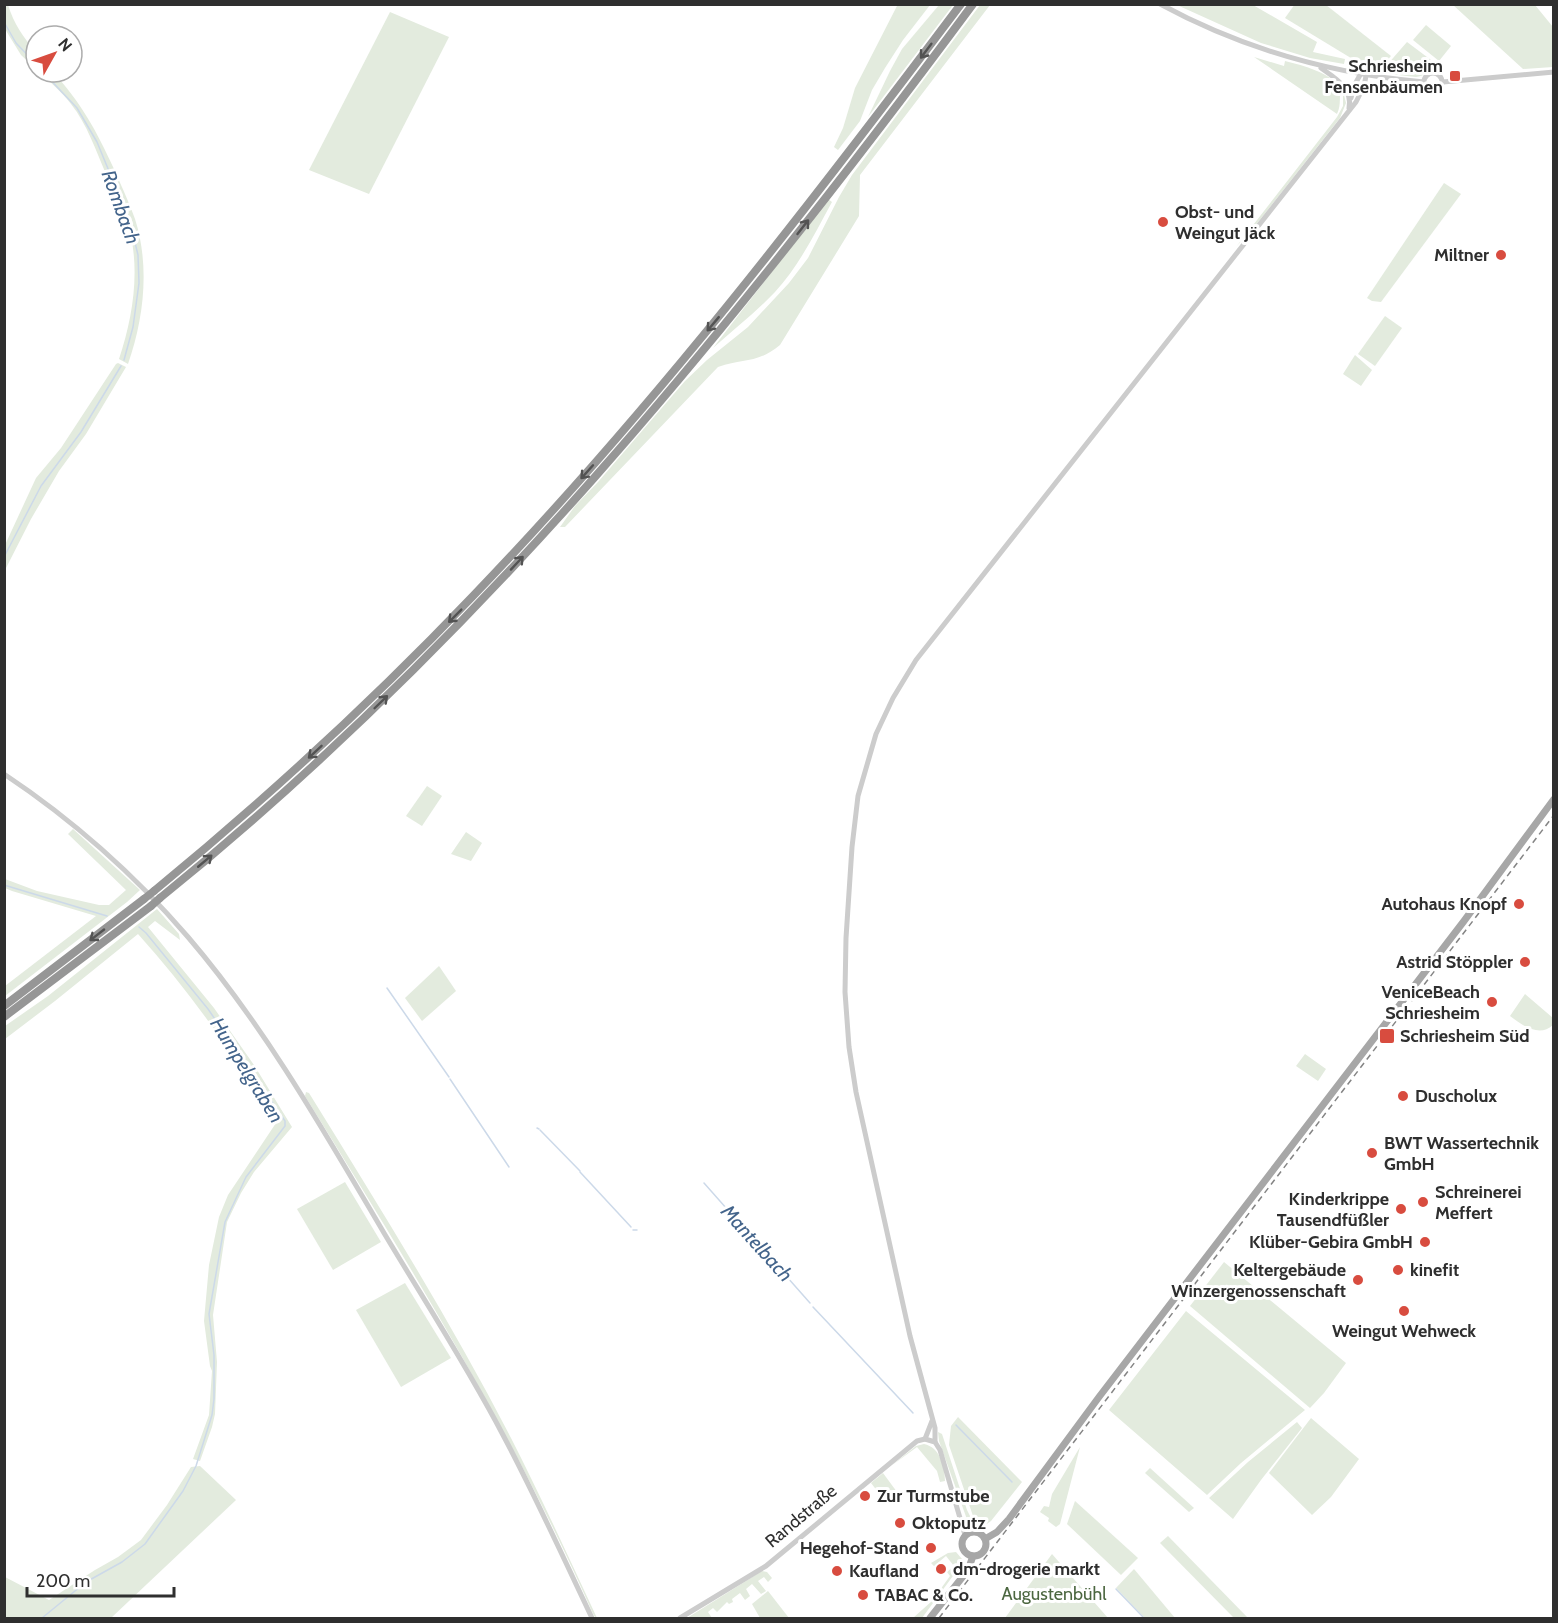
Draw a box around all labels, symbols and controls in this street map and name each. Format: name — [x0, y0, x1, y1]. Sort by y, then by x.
north arrow — [24, 24, 84, 84]
text: N — [54, 34, 76, 55]
one-way arrow — [920, 43, 932, 59]
place label: Schriesheim Fensenbäumen — [1324, 55, 1443, 98]
marker: Schriesheim Fensenbäumen — [1448, 69, 1462, 83]
water label: Rombach — [97, 167, 145, 247]
place label: Obst- und Weingut Jäck — [1175, 201, 1275, 244]
marker: Obst- und Weingut Jäck — [1156, 215, 1170, 229]
one-way arrow — [796, 220, 810, 235]
place label: Miltner — [1434, 244, 1489, 266]
marker: Miltner — [1494, 248, 1508, 262]
one-way arrow — [707, 316, 720, 332]
one-way arrow — [580, 464, 594, 479]
one-way arrow — [510, 555, 525, 570]
one-way arrow — [447, 608, 462, 623]
one-way arrow — [373, 695, 388, 709]
one-way arrow — [307, 744, 322, 759]
one-way arrow — [197, 854, 212, 868]
place label: Autohaus Knopf — [1381, 893, 1507, 915]
marker: Autohaus Knopf — [1512, 897, 1526, 911]
one-way arrow — [90, 928, 106, 941]
place label: Astrid Stöppler — [1396, 951, 1513, 973]
marker: Astrid Stöppler — [1518, 955, 1532, 969]
place label: VeniceBeach Schriesheim — [1382, 981, 1480, 1024]
marker: VeniceBeach Schriesheim — [1485, 995, 1499, 1009]
water label: Humpelgraben — [205, 1013, 289, 1127]
place label: Schriesheim Süd — [1400, 1025, 1529, 1047]
marker: Schriesheim Süd — [1378, 1027, 1396, 1045]
place label: Duscholux — [1415, 1085, 1497, 1107]
marker: Duscholux — [1396, 1089, 1410, 1103]
place label: BWT Wassertechnik GmbH — [1384, 1132, 1539, 1175]
marker: BWT Wassertechnik GmbH — [1365, 1146, 1379, 1160]
place label: Schreinerei Meffert — [1435, 1181, 1522, 1224]
place label: Kinderkrippe Tausendfüßler — [1277, 1188, 1389, 1231]
marker: Schreinerei Meffert — [1416, 1195, 1430, 1209]
water label: Mantelbach — [716, 1199, 798, 1286]
marker: Kinderkrippe Tausendfüßler — [1394, 1202, 1408, 1216]
place label: Klüber-Gebira GmbH — [1249, 1231, 1413, 1253]
marker: Klüber-Gebira GmbH — [1418, 1235, 1432, 1249]
place label: Keltergebäude Winzergenossenschaft — [1171, 1259, 1346, 1302]
place label: kinefit — [1410, 1259, 1459, 1281]
marker: kinefit — [1391, 1263, 1405, 1277]
marker: Keltergebäude Winzergenossenschaft — [1351, 1273, 1365, 1287]
marker: Weingut Wehweck — [1397, 1304, 1411, 1318]
place label: Weingut Wehweck — [1332, 1320, 1476, 1342]
street label: Randstraße — [761, 1480, 841, 1552]
place label: Zur Turmstube — [877, 1485, 990, 1507]
marker: Zur Turmstube — [858, 1489, 872, 1503]
place label: Oktoputz — [912, 1512, 986, 1534]
marker: Oktoputz — [893, 1516, 907, 1530]
place label: Hegehof-Stand — [800, 1537, 919, 1559]
marker: Hegehof-Stand — [924, 1541, 938, 1555]
place label: dm-drogerie markt — [953, 1558, 1100, 1580]
scale bar — [27, 1560, 174, 1598]
place label: Kaufland — [849, 1560, 919, 1582]
marker: dm-drogerie markt — [934, 1562, 948, 1576]
marker: Kaufland — [830, 1564, 844, 1578]
text: 200 m — [36, 1570, 90, 1592]
park label: Augustenbühl — [1002, 1583, 1107, 1605]
place label: TABAC & Co. — [875, 1584, 973, 1606]
marker: TABAC & Co. — [856, 1588, 870, 1602]

